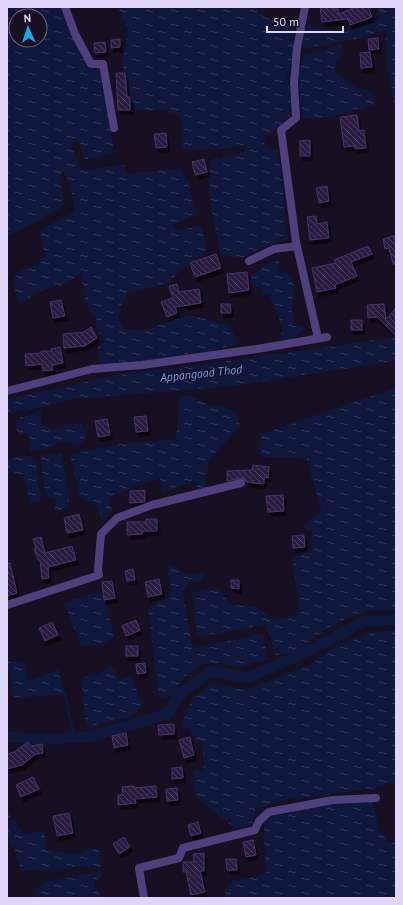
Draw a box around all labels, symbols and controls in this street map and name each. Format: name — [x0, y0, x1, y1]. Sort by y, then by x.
north arrow — [8, 8, 48, 48]
scale bar — [267, 8, 343, 34]
text: N — [23, 11, 31, 25]
text: 50 m — [273, 14, 299, 29]
water label: Appangaad Thod — [158, 361, 244, 385]

